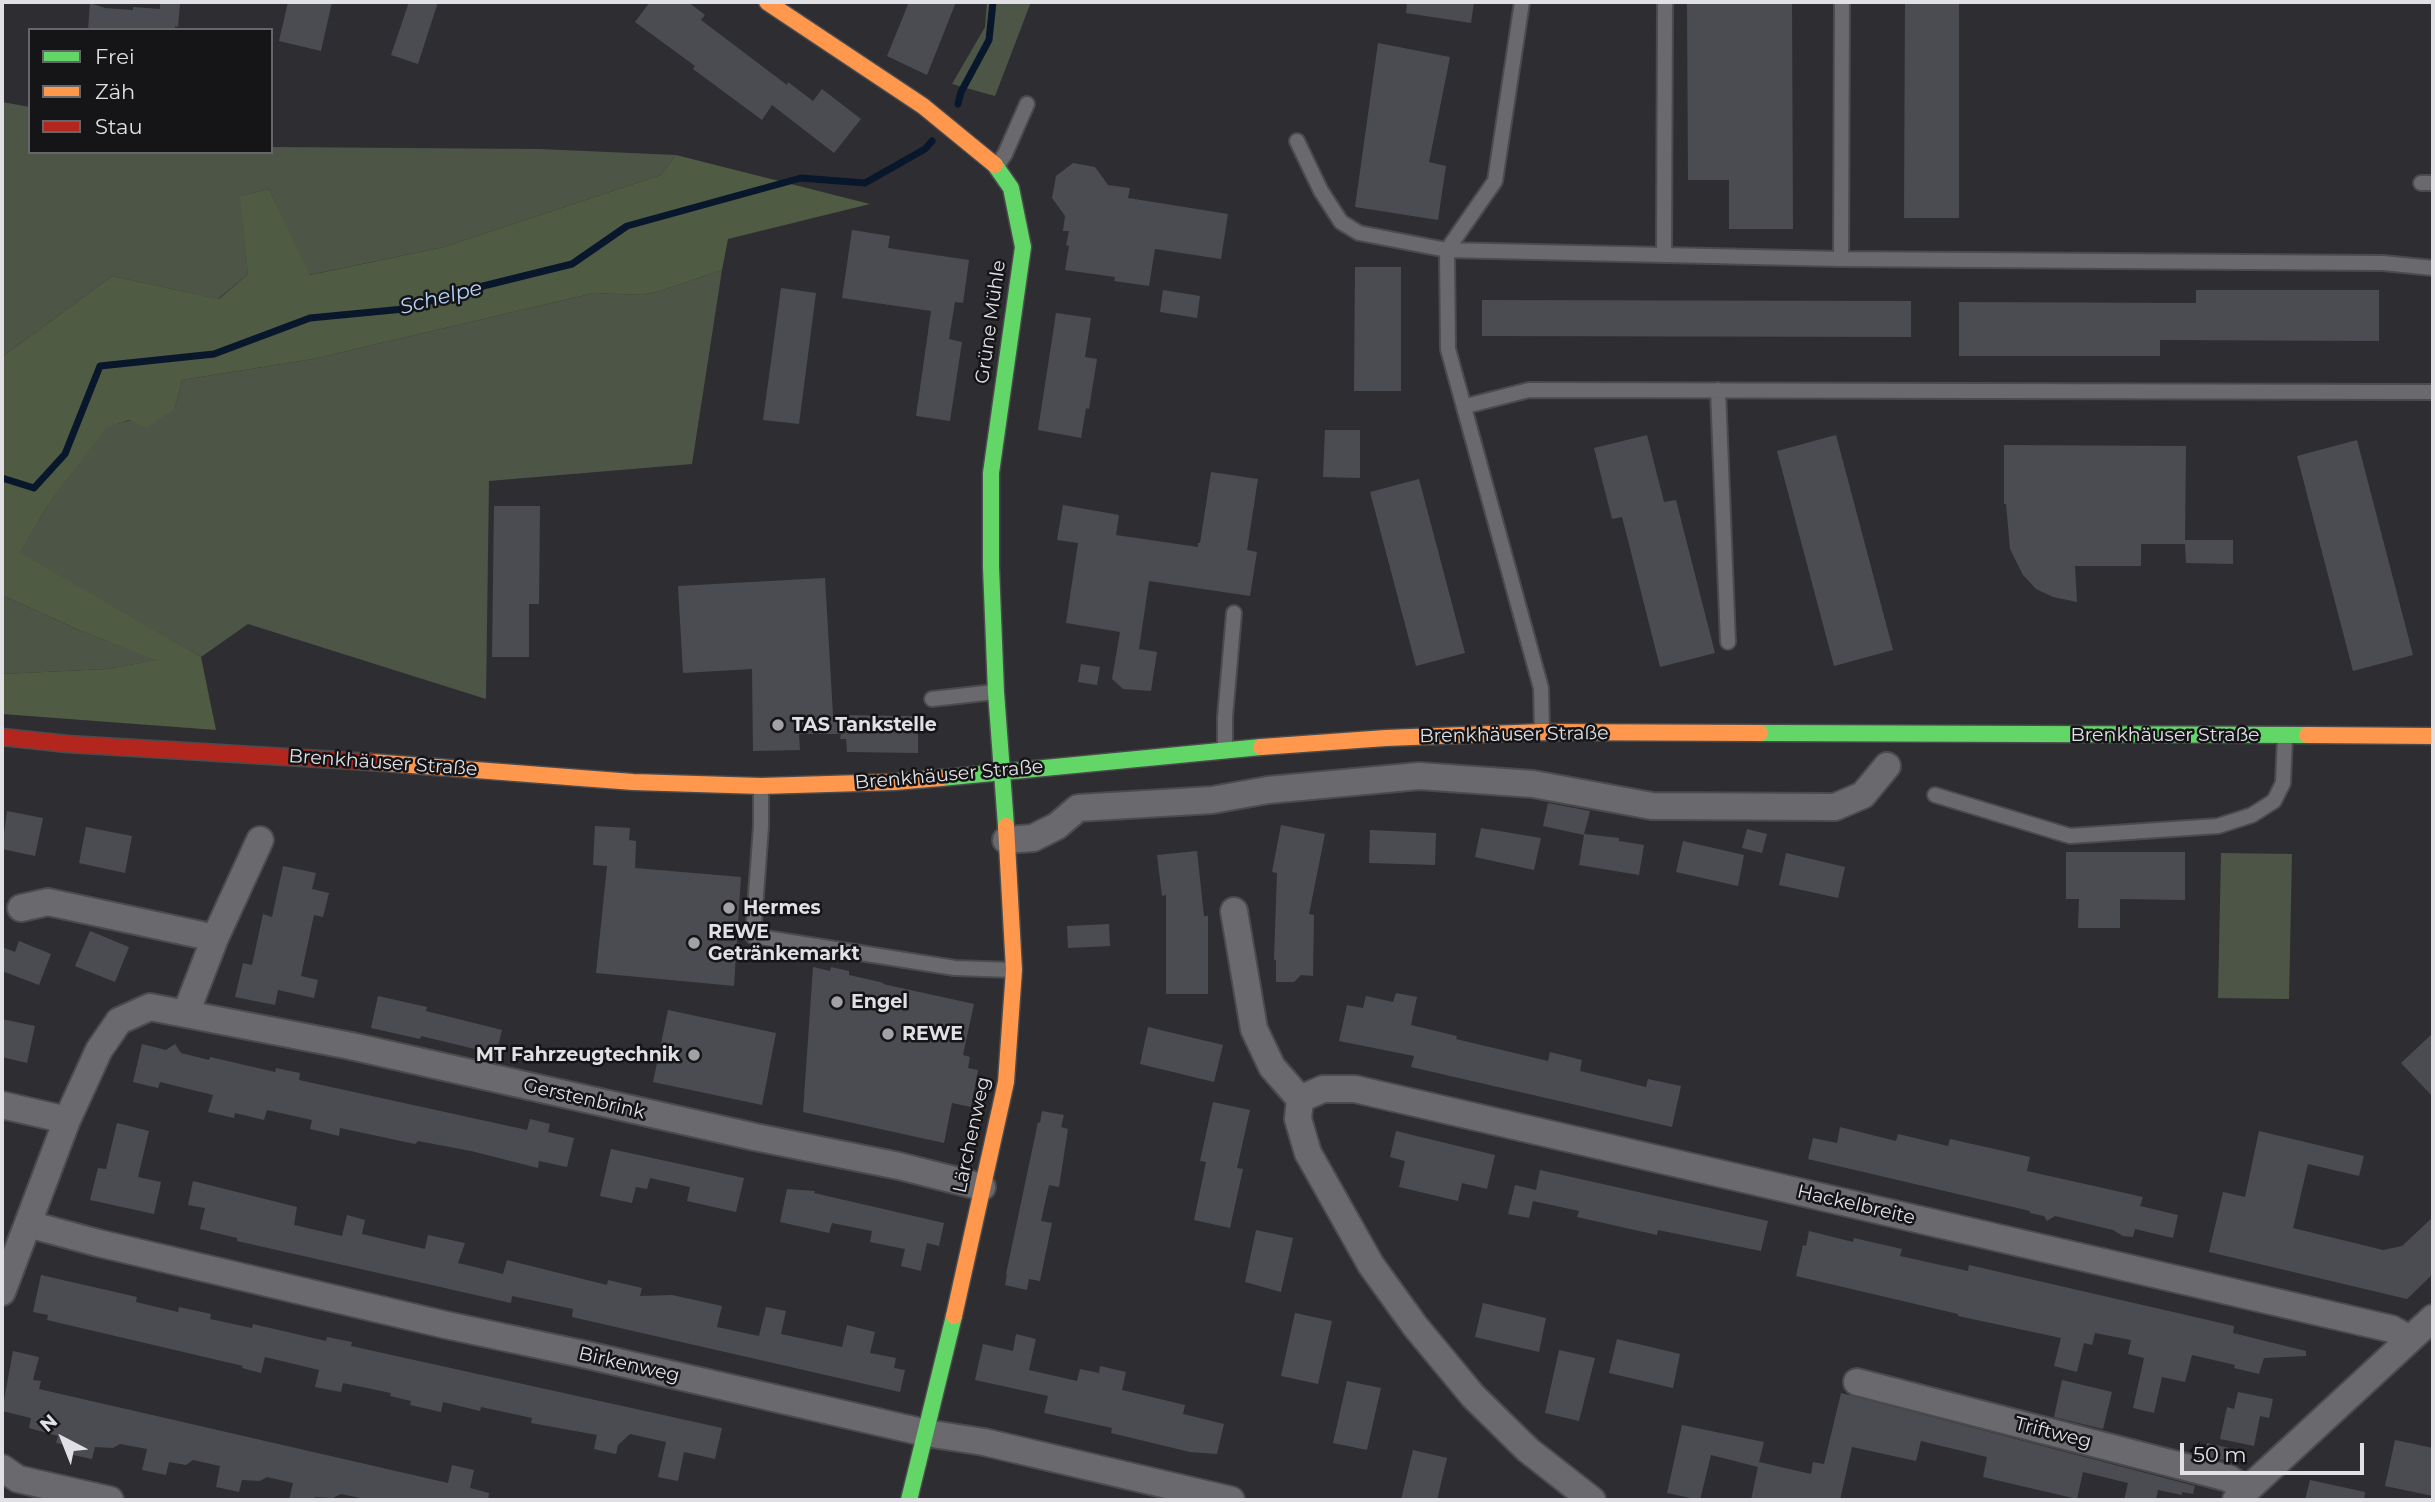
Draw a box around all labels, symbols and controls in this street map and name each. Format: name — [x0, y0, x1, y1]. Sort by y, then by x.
legend — [28, 28, 273, 154]
text: Frei — [95, 44, 135, 69]
text: Zäh — [95, 79, 135, 104]
text: Stau — [95, 114, 143, 139]
street label: Grüne Mühle — [971, 259, 1011, 385]
water label: Schelpe — [397, 276, 485, 320]
place label: TAS Tankstelle — [792, 714, 937, 736]
marker: TAS Tankstelle — [770, 717, 786, 733]
street label: Brenkhäuser Straße — [1419, 722, 1609, 748]
street label: Brenkhäuser Straße — [2070, 724, 2260, 746]
street label: Brenkhäuser Straße — [288, 745, 478, 781]
street label: Brenkhäuser Straße — [854, 755, 1044, 795]
place label: Hermes — [743, 897, 821, 919]
marker: Hermes — [721, 900, 737, 916]
place label: REWE Getränkemarkt — [708, 921, 860, 965]
marker: REWE Getränkemarkt — [686, 935, 702, 951]
place label: Engel — [851, 991, 908, 1013]
marker: Engel — [829, 994, 845, 1010]
place label: REWE — [902, 1023, 963, 1045]
marker: REWE — [880, 1026, 896, 1042]
place label: MT Fahrzeugtechnik — [476, 1044, 680, 1066]
marker: MT Fahrzeugtechnik — [686, 1047, 702, 1063]
street label: Gerstenbrink — [521, 1074, 647, 1124]
street label: Lärchenweg — [949, 1075, 995, 1195]
street label: Hackelbreite — [1795, 1180, 1917, 1230]
street label: Birkenweg — [576, 1342, 682, 1388]
north arrow — [28, 1404, 98, 1474]
text: N — [35, 1409, 62, 1437]
street label: Triftweg — [2012, 1412, 2094, 1454]
scale bar — [2183, 1428, 2367, 1472]
text: 50 m — [2193, 1442, 2247, 1467]

